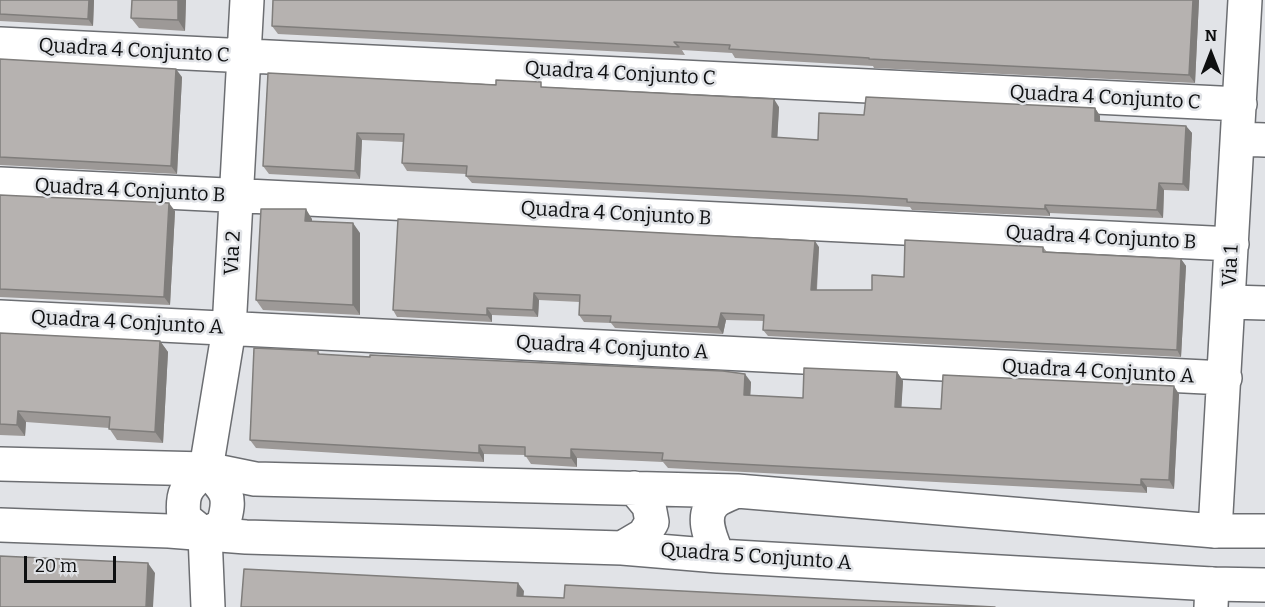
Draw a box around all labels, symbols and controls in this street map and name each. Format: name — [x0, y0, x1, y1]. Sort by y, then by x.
north arrow — [1181, 24, 1241, 84]
text: N — [1205, 26, 1217, 45]
street label: Quadra 4 Conjunto C — [38, 34, 230, 68]
street label: Quadra 4 Conjunto C — [524, 57, 716, 91]
street label: Quadra 4 Conjunto C — [1009, 81, 1201, 115]
street label: Quadra 4 Conjunto B — [34, 174, 226, 208]
street label: Quadra 4 Conjunto B — [520, 197, 712, 231]
street label: Quadra 4 Conjunto B — [1005, 221, 1197, 255]
street label: Via 2 — [220, 230, 246, 276]
street label: Via 1 — [1218, 245, 1244, 287]
street label: Quadra 4 Conjunto A — [30, 306, 224, 340]
street label: Quadra 4 Conjunto A — [515, 331, 709, 365]
street label: Quadra 4 Conjunto A — [1001, 355, 1195, 389]
street label: Quadra 5 Conjunto A — [660, 538, 852, 576]
scale bar — [27, 544, 118, 582]
text: 20 m — [35, 555, 77, 577]

